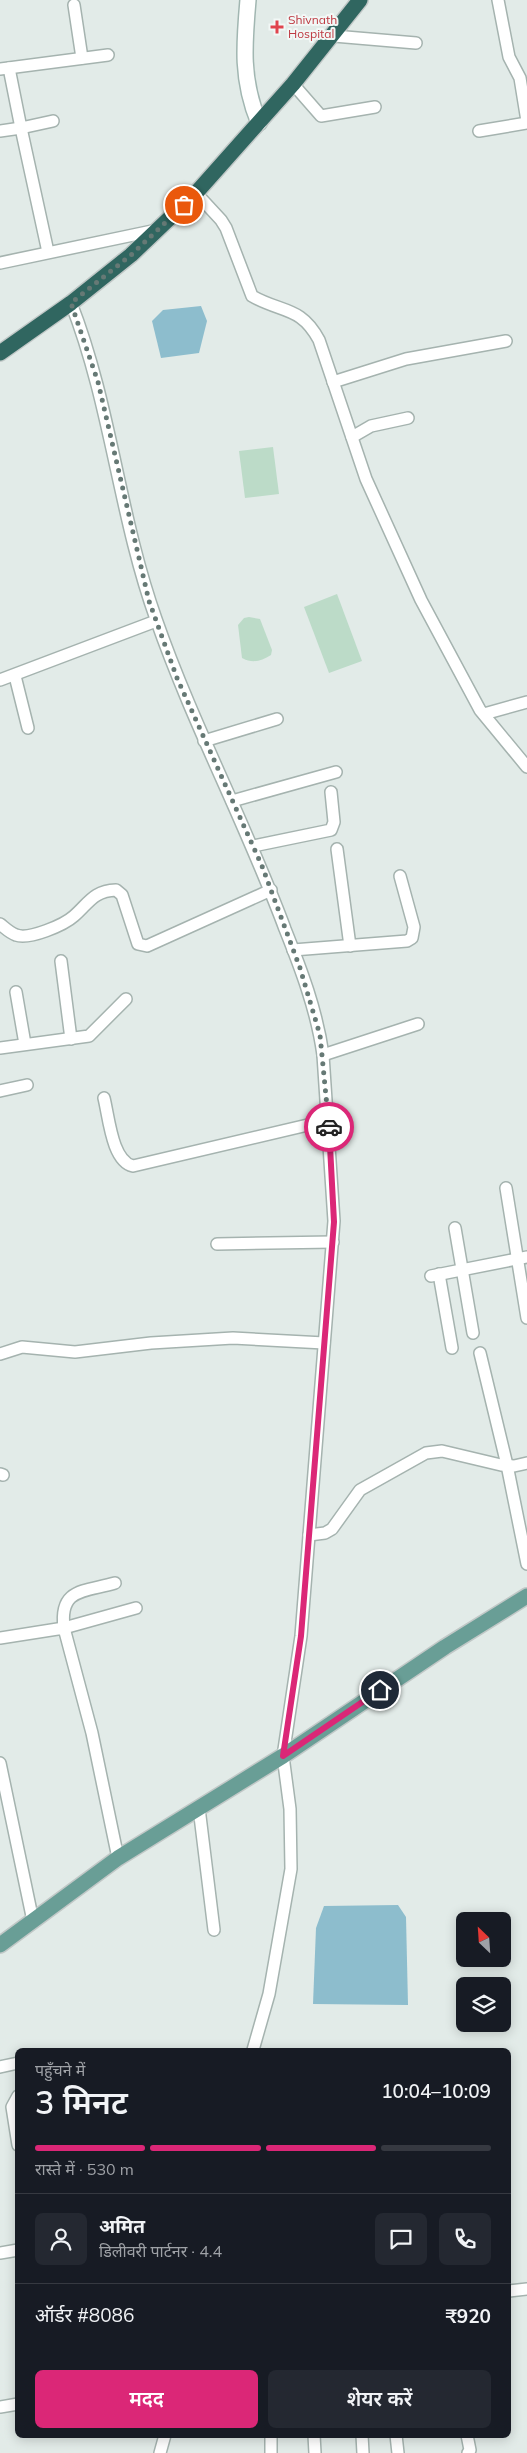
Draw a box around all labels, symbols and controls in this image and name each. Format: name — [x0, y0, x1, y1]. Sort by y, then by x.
place label: Shivnath Hospital — [288, 12, 337, 41]
marker: Shivnath Hospital — [270, 20, 284, 34]
pin — [163, 184, 205, 226]
icon: bag — [170, 191, 198, 219]
courier — [304, 1102, 354, 1152]
icon: car — [315, 1113, 343, 1141]
pin — [359, 1669, 401, 1711]
icon: home — [366, 1676, 394, 1704]
north arrow — [456, 1912, 511, 1968]
map controls — [456, 1912, 511, 2032]
button: layers — [456, 1977, 511, 2032]
text: पहुँचने में — [35, 2060, 85, 2080]
text: 10:04–10:09 — [381, 2079, 491, 2103]
text: 3 मिनट — [35, 2082, 128, 2122]
text: रास्ते में · 530 m — [35, 2159, 134, 2179]
button: person — [35, 2213, 87, 2265]
button: chat — [375, 2213, 427, 2265]
button: phone — [439, 2213, 491, 2265]
text: अमित — [99, 2214, 145, 2238]
text: डिलीवरी पार्टनर · 4.4 — [99, 2241, 222, 2261]
text: ऑर्डर #8086 — [35, 2303, 134, 2327]
text: ₹920 — [445, 2304, 491, 2328]
button: मदद — [35, 2370, 258, 2428]
button: शेयर करें — [268, 2370, 491, 2428]

